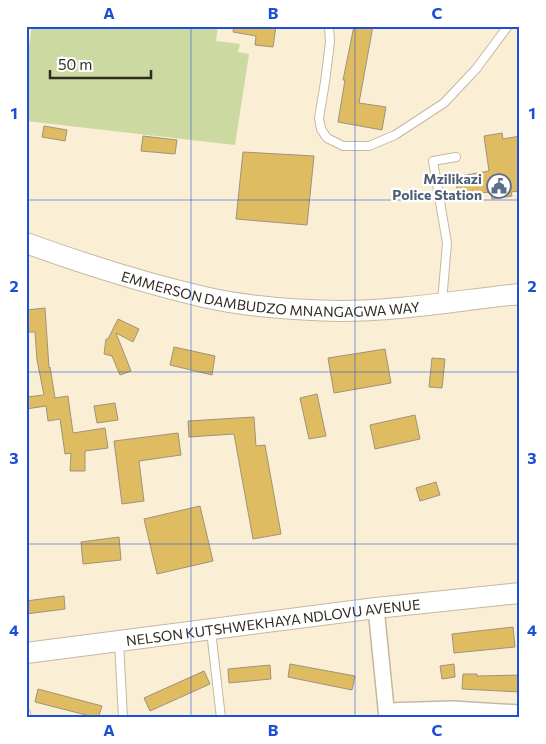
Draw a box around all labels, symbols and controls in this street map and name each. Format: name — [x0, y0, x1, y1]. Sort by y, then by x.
text: A — [103, 3, 115, 22]
text: B — [268, 3, 279, 22]
text: C — [432, 3, 443, 22]
scale bar — [50, 48, 151, 80]
text: 50 m — [58, 55, 92, 73]
text: 1 — [10, 103, 18, 122]
text: 1 — [528, 103, 536, 122]
place label: Mzilikazi Police Station — [392, 170, 482, 203]
public building icon: Mzilikazi Police Station — [486, 173, 512, 199]
street label: EMMERSON DAMBUDZO MNANGAGWA WAY — [119, 267, 421, 320]
text: 2 — [9, 276, 19, 295]
text: 2 — [527, 276, 537, 295]
text: 3 — [9, 448, 19, 467]
text: 3 — [527, 448, 537, 467]
street label: NELSON KUTSHWEKHAYA NDLOVU AVENUE — [125, 595, 421, 649]
text: 4 — [9, 620, 19, 639]
text: 4 — [527, 620, 537, 639]
text: A — [103, 720, 115, 739]
text: B — [268, 720, 279, 739]
text: C — [432, 720, 443, 739]

